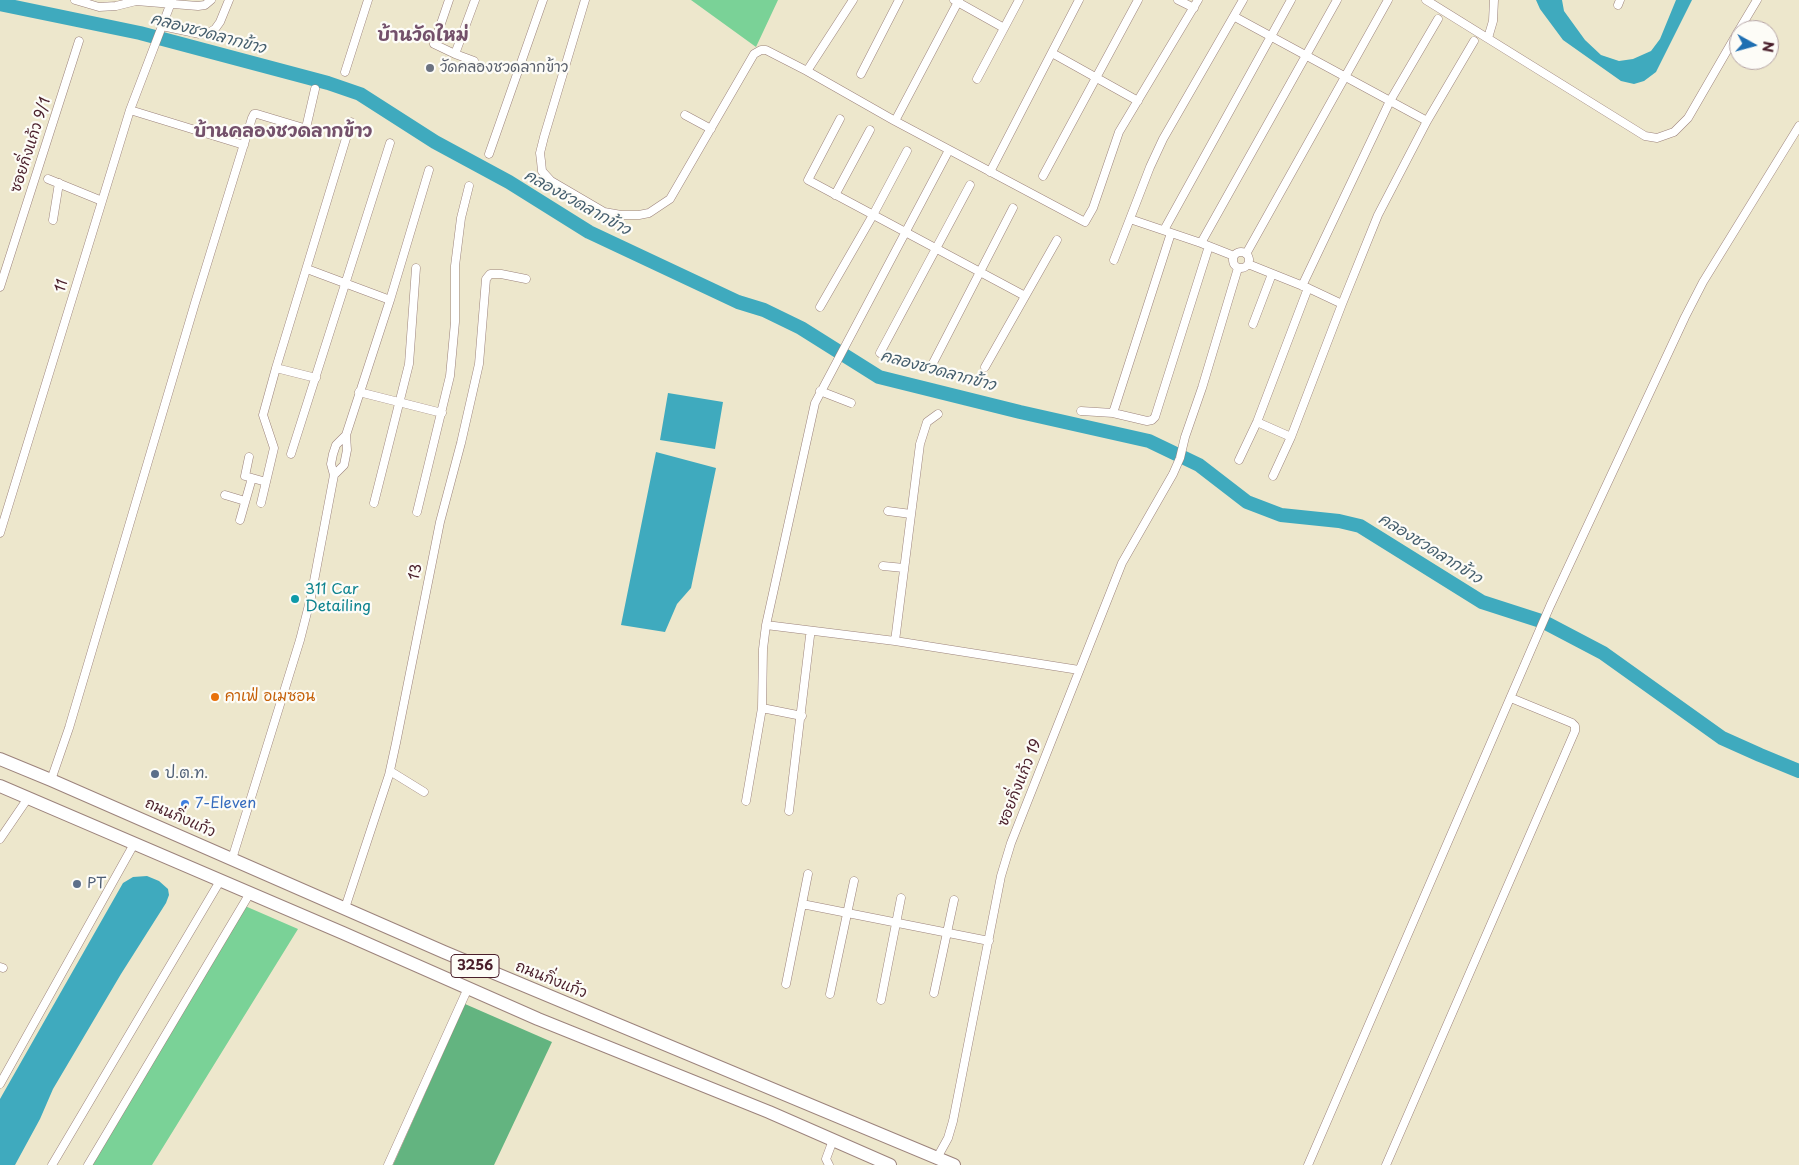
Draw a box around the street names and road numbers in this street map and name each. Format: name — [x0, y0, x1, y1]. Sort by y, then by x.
street label: ซอยกิ่งแก้ว 9/1 — [7, 95, 55, 195]
street label: 11 — [52, 277, 72, 295]
street label: 13 — [405, 562, 427, 582]
street label: ซอยกิ่งแก้ว 19 — [994, 737, 1046, 829]
street label: ถนนกิ่งแก้ว — [142, 794, 218, 842]
road number: 3256 — [451, 954, 499, 978]
street label: ถนนกิ่งแก้ว — [513, 958, 589, 1002]

